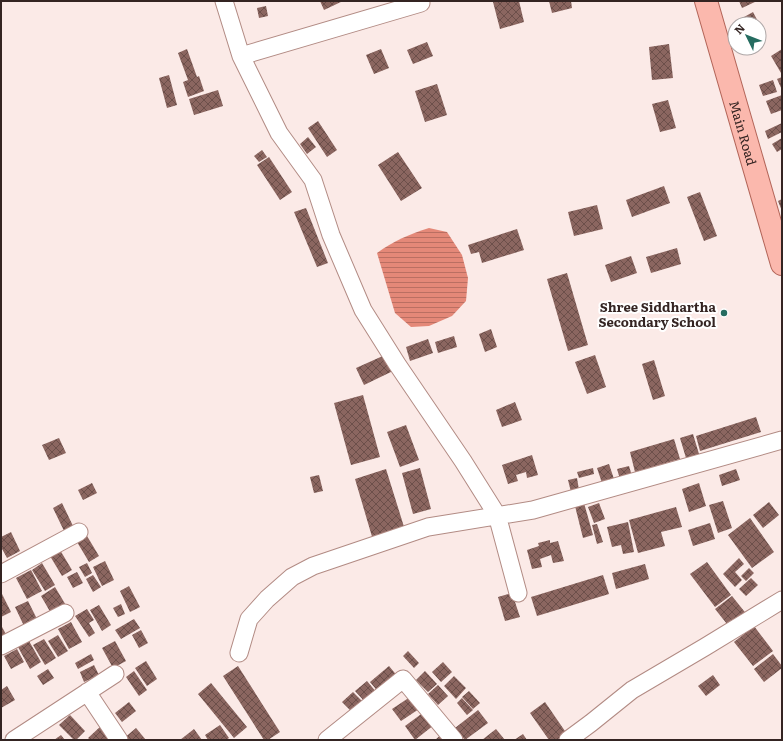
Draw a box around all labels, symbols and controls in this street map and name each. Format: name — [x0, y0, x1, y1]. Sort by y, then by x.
north arrow — [727, 16, 767, 56]
text: N — [730, 20, 748, 37]
street label: Main Road — [726, 98, 762, 167]
place label: Shree Siddhartha Secondary School — [598, 297, 716, 331]
marker: Shree Siddhartha Secondary School — [719, 308, 729, 318]

